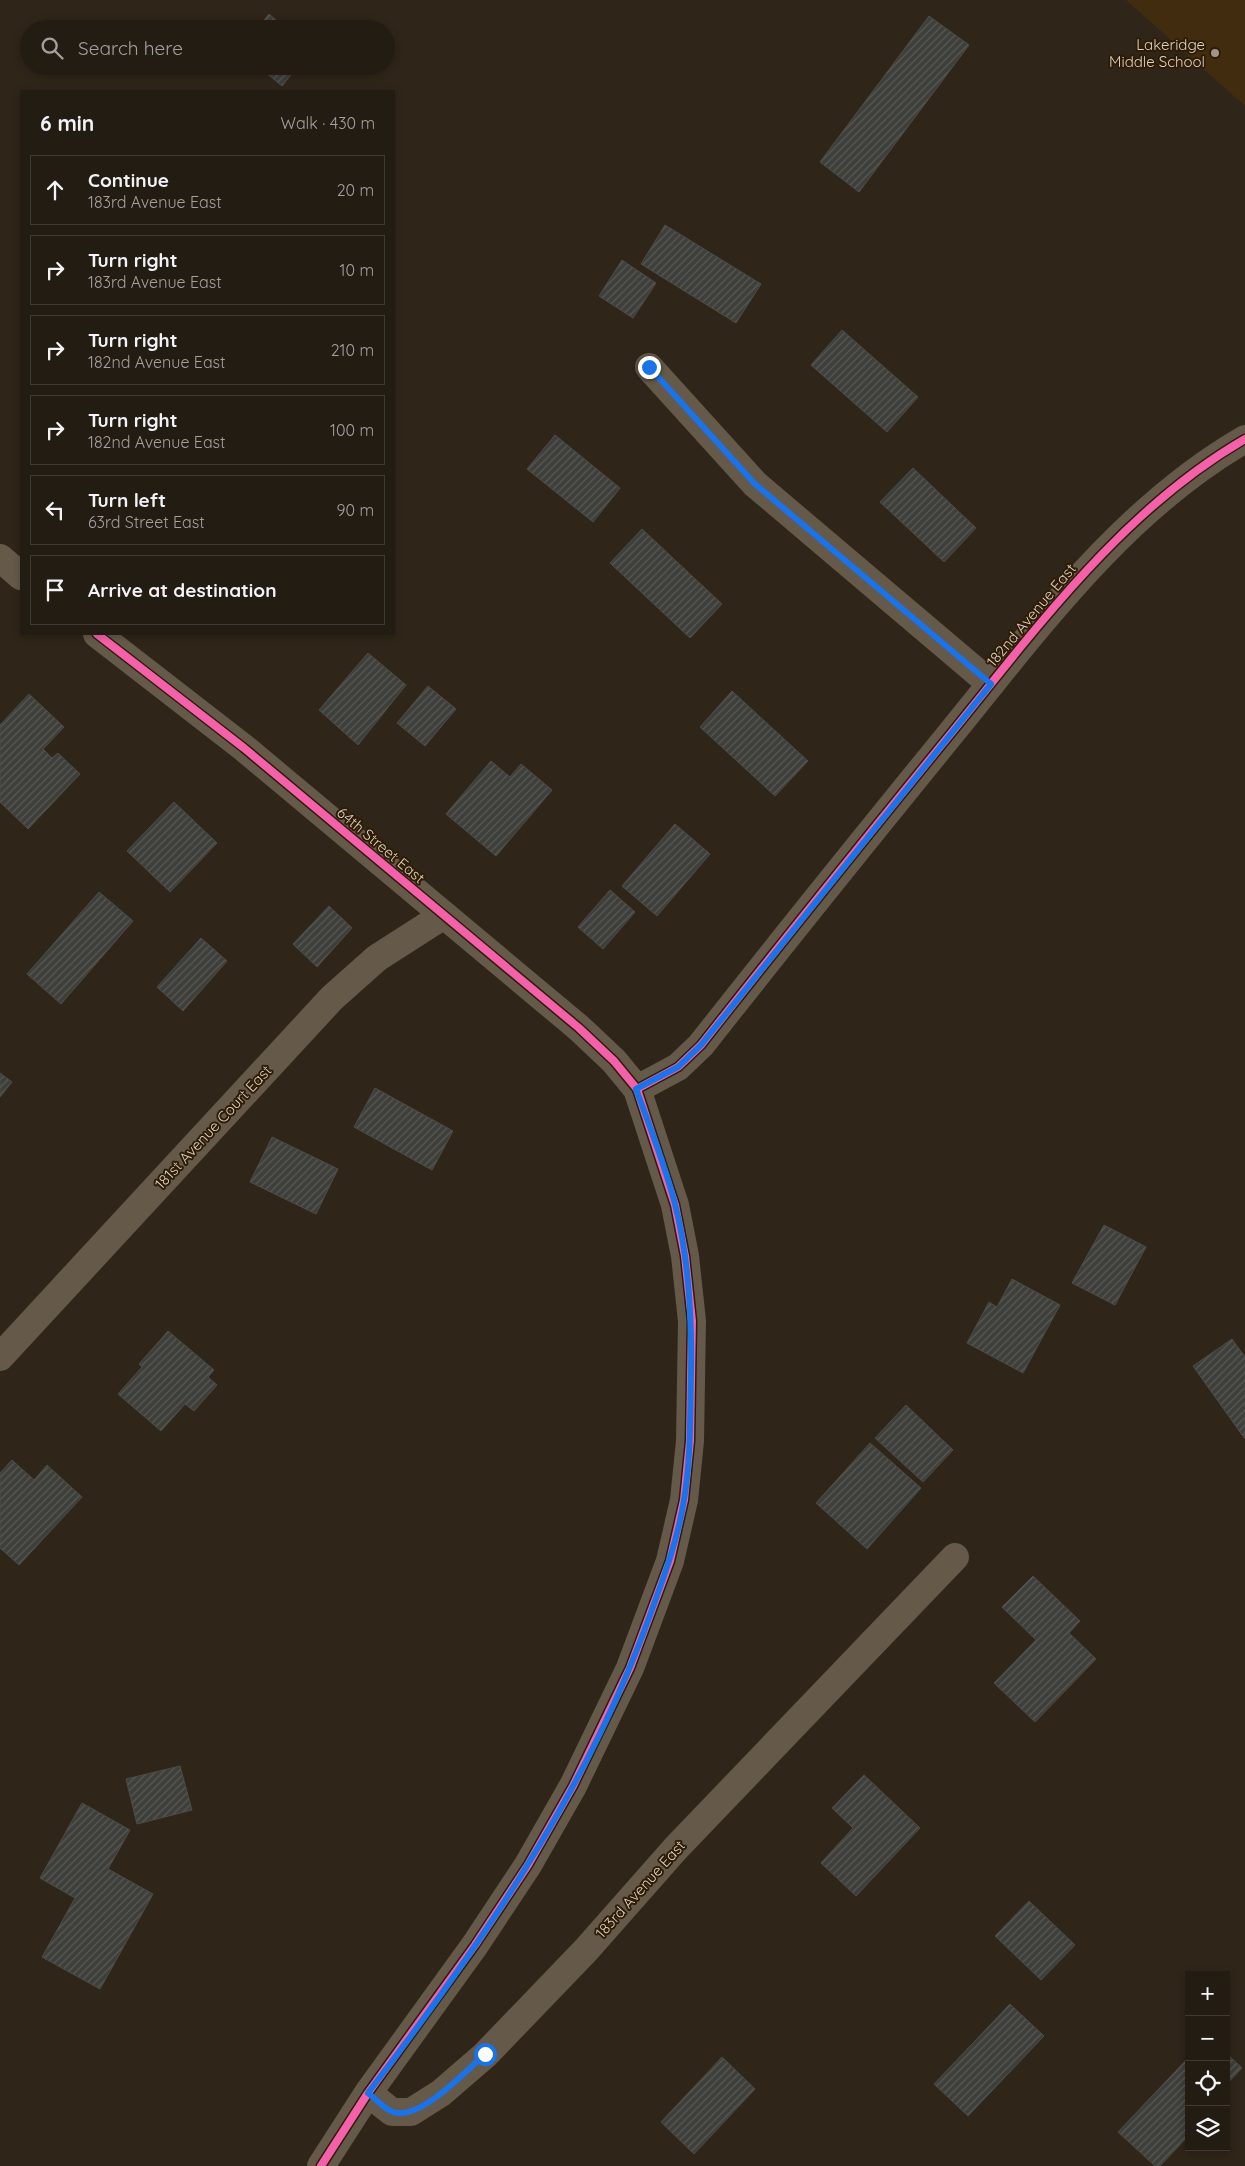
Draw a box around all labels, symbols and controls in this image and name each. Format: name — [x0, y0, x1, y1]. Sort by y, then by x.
search box — [20, 20, 395, 75]
icon: search — [38, 34, 66, 62]
place label: Lakeridge Middle School — [1109, 35, 1205, 71]
text: Search here — [78, 36, 183, 60]
marker: Lakeridge Middle School — [1209, 47, 1221, 59]
text: 6 min — [40, 110, 94, 136]
text: Walk · 430 m — [281, 113, 375, 133]
text: Continue — [88, 168, 169, 192]
icon: ahead — [41, 176, 69, 204]
text: 20 m — [337, 180, 374, 200]
text: 183rd Avenue East — [88, 192, 222, 212]
text: Turn right — [88, 248, 177, 272]
icon: right — [41, 256, 69, 284]
text: 10 m — [340, 260, 374, 280]
text: 183rd Avenue East — [88, 272, 222, 292]
text: Turn right — [88, 328, 177, 352]
icon: right — [41, 336, 69, 364]
text: 210 m — [331, 340, 374, 360]
text: 182nd Avenue East — [88, 352, 226, 372]
route end — [638, 356, 661, 379]
text: Turn right — [88, 408, 177, 432]
icon: right — [41, 416, 69, 444]
text: 100 m — [330, 420, 374, 440]
text: 182nd Avenue East — [88, 432, 226, 452]
text: Turn left — [88, 488, 166, 512]
icon: left — [41, 496, 69, 524]
text: 90 m — [337, 500, 374, 520]
text: 63rd Street East — [88, 512, 205, 532]
street label: 182nd Avenue East — [982, 560, 1080, 670]
icon: arrive — [41, 576, 69, 604]
text: Arrive at destination — [88, 578, 277, 602]
street label: 64th Street East — [333, 803, 429, 887]
street label: 181st Avenue Court East — [151, 1061, 275, 1193]
street label: 183rd Avenue East — [591, 1836, 689, 1942]
map controls — [1185, 1971, 1230, 2151]
button: + — [1185, 1971, 1230, 2016]
button: − — [1185, 2016, 1230, 2061]
route start — [474, 2043, 497, 2066]
button: locate — [1185, 2061, 1230, 2106]
button: layers — [1185, 2106, 1230, 2151]

